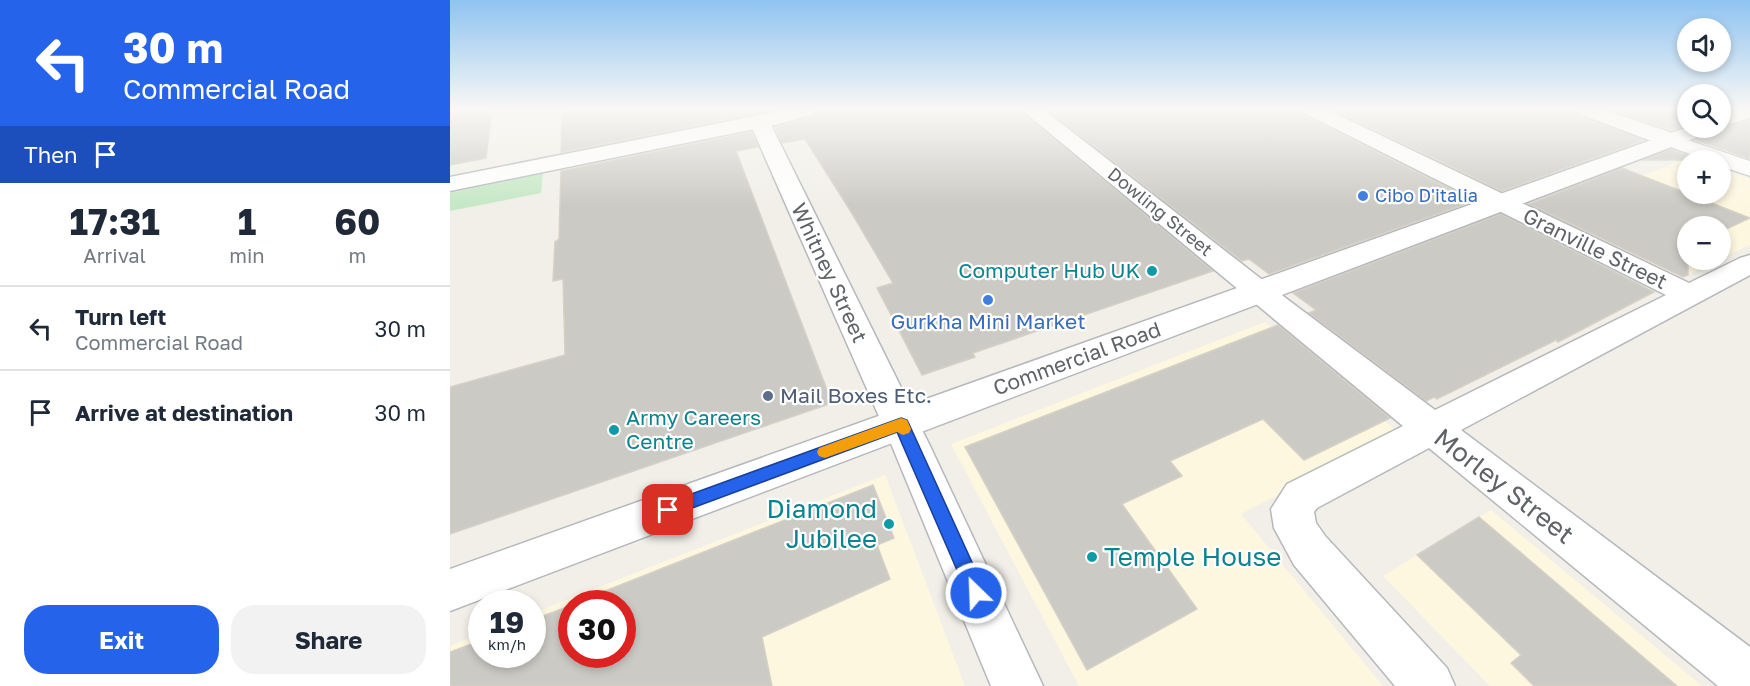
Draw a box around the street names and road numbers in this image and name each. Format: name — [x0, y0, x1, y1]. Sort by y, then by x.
street label: Dowling Street — [1104, 162, 1217, 260]
street label: Whitney Street — [786, 199, 874, 346]
street label: Granville Street — [1519, 202, 1672, 294]
street label: Commercial Road — [989, 316, 1164, 400]
street label: Morley Street — [1428, 421, 1580, 550]

